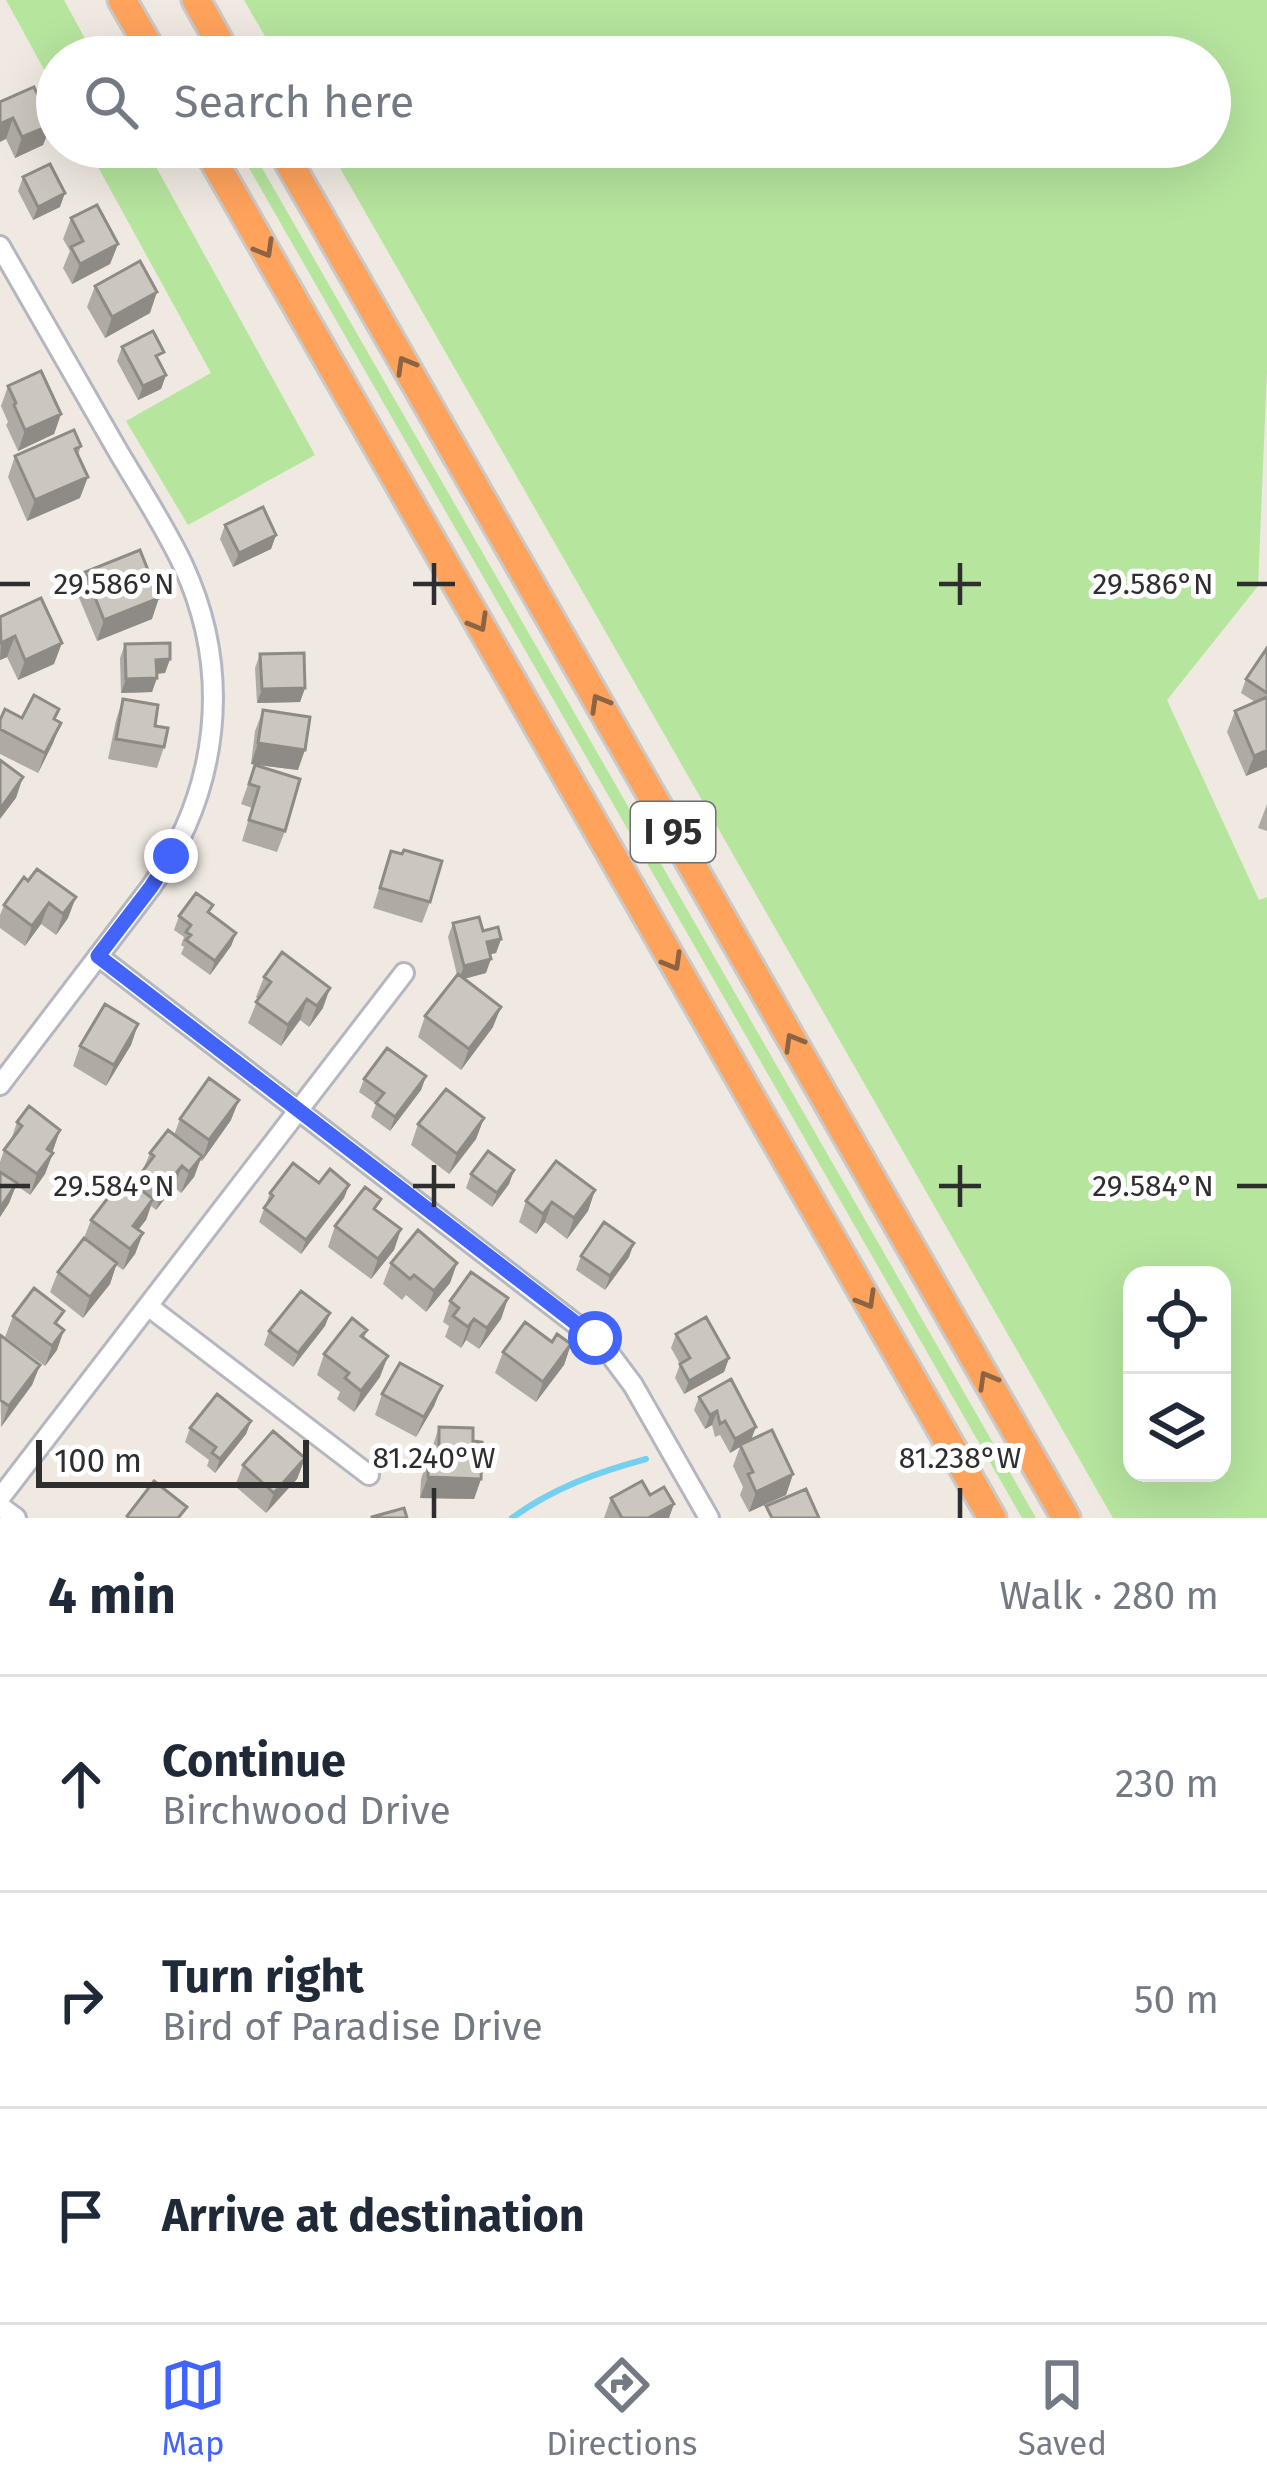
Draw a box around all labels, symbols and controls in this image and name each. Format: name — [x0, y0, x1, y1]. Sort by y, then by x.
search box — [36, 36, 1231, 168]
icon: search — [78, 69, 144, 135]
text: Search here — [174, 75, 414, 129]
one-way arrow — [250, 236, 273, 257]
one-way arrow — [397, 356, 420, 378]
text: 29.586°N — [53, 566, 175, 602]
text: 29.586°N — [1092, 566, 1214, 602]
one-way arrow — [465, 611, 488, 632]
one-way arrow — [591, 695, 614, 716]
road number: I 95 — [631, 802, 715, 862]
route end — [144, 829, 198, 883]
one-way arrow — [659, 949, 682, 971]
one-way arrow — [785, 1033, 808, 1055]
text: 29.584°N — [53, 1168, 175, 1204]
text: 29.584°N — [1092, 1168, 1214, 1204]
map controls — [1123, 1266, 1231, 1482]
button: locate — [1123, 1266, 1231, 1374]
one-way arrow — [853, 1287, 876, 1309]
route start — [568, 1311, 622, 1365]
one-way arrow — [979, 1371, 1002, 1393]
button: layers — [1123, 1374, 1231, 1482]
scale bar — [36, 1434, 309, 1487]
text: 81.240°W — [372, 1440, 496, 1476]
text: 81.238°W — [899, 1440, 1021, 1476]
text: 100 m — [54, 1441, 142, 1481]
text: 4 min — [48, 1565, 176, 1627]
text: Walk · 280 m — [999, 1573, 1219, 1619]
text: Continue — [162, 1734, 346, 1788]
icon: ahead — [48, 1751, 114, 1817]
text: 230 m — [1115, 1761, 1219, 1807]
text: Birchwood Drive — [162, 1788, 451, 1834]
text: Turn right — [162, 1950, 364, 2004]
icon: right — [48, 1967, 114, 2033]
text: 50 m — [1134, 1977, 1219, 2023]
text: Bird of Paradise Drive — [162, 2004, 543, 2050]
icon: arrive — [48, 2183, 114, 2249]
text: Arrive at destination — [162, 2189, 585, 2243]
tab: Map — [160, 2352, 226, 2464]
tab: Directions — [546, 2352, 698, 2464]
tab: Saved — [1018, 2352, 1107, 2464]

